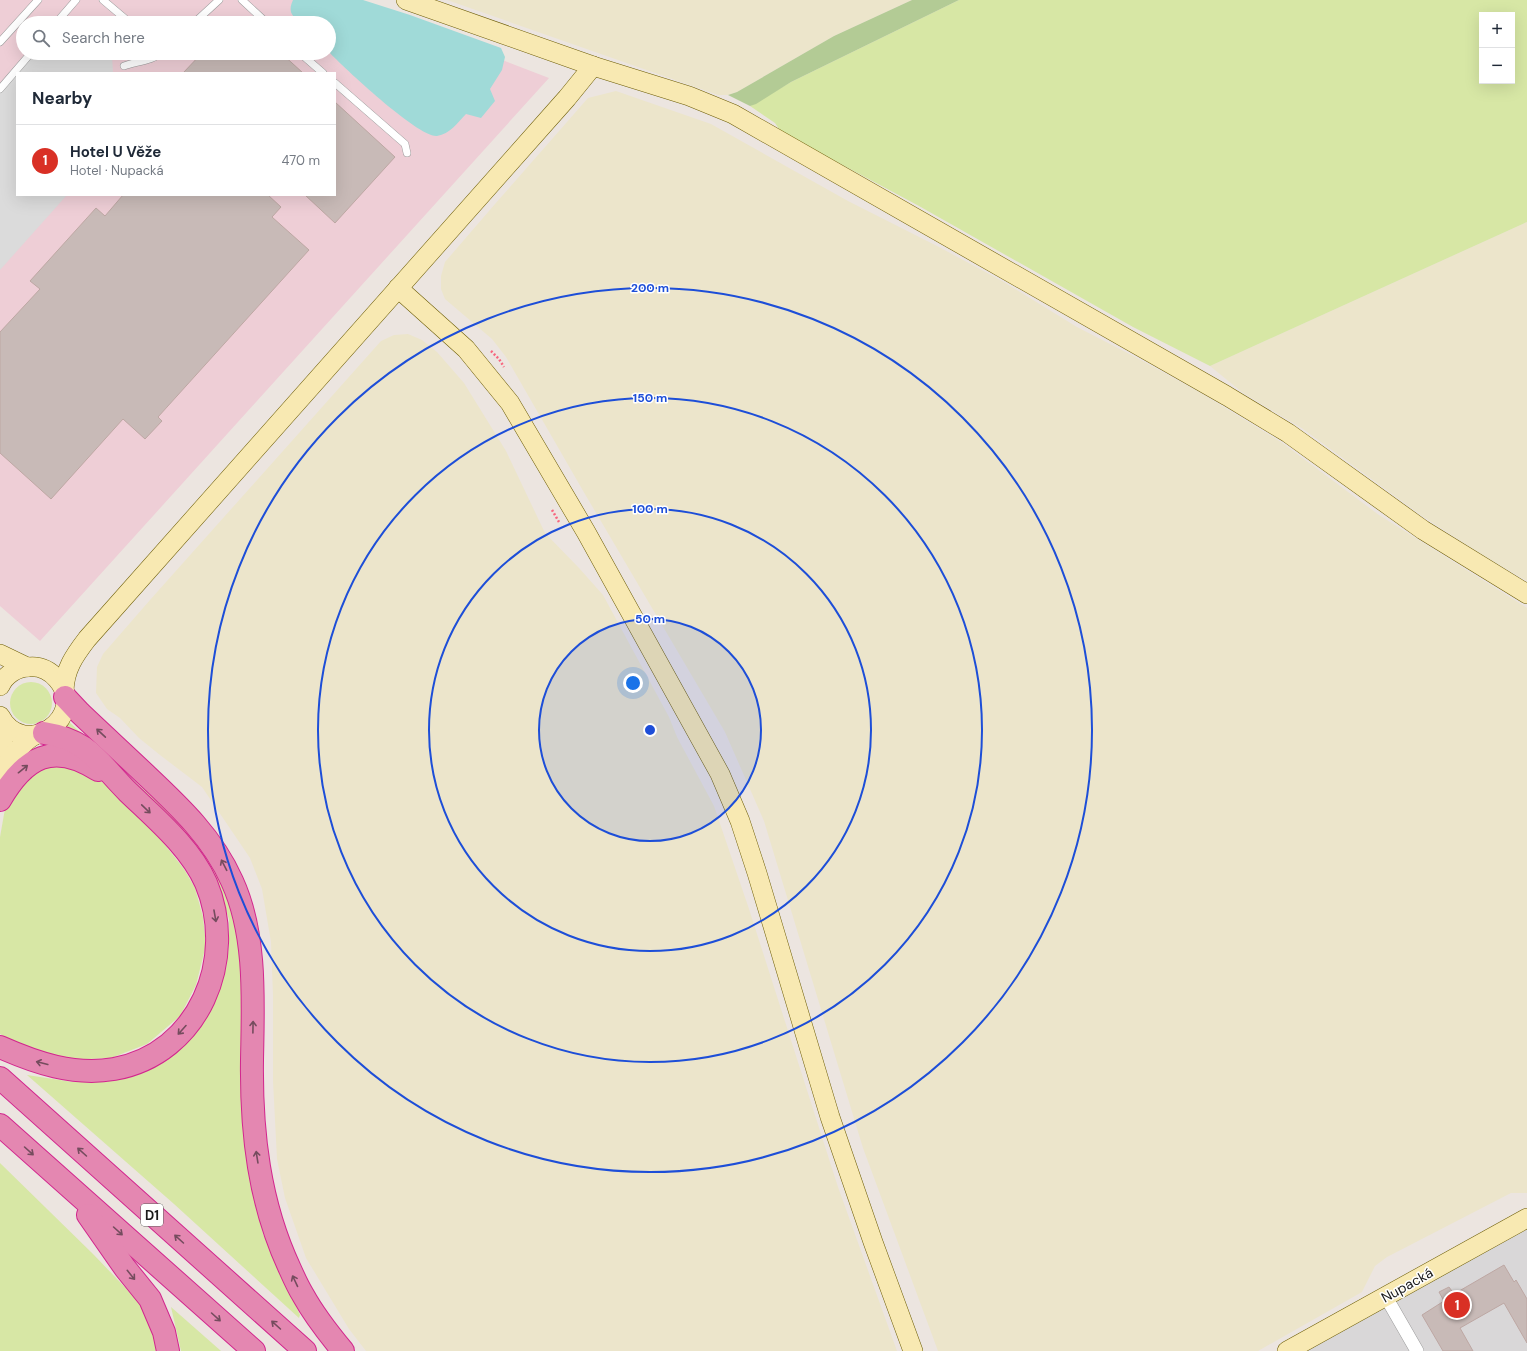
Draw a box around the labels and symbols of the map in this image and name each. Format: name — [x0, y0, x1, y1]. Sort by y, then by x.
text: 200 m — [631, 280, 669, 296]
text: 150 m — [633, 390, 667, 406]
text: 100 m — [632, 501, 668, 517]
text: 50 m — [635, 611, 665, 627]
your location — [623, 673, 643, 693]
centre of rings — [643, 723, 657, 737]
one-way arrow — [96, 728, 106, 738]
one-way arrow — [18, 765, 29, 774]
one-way arrow — [141, 804, 151, 814]
one-way arrow — [220, 859, 227, 871]
one-way arrow — [212, 909, 220, 922]
one-way arrow — [249, 1021, 257, 1034]
one-way arrow — [178, 1024, 187, 1035]
one-way arrow — [36, 1059, 49, 1066]
one-way arrow — [24, 1147, 34, 1156]
one-way arrow — [77, 1147, 88, 1156]
one-way arrow — [253, 1151, 261, 1164]
road number: D1 — [141, 1204, 163, 1226]
one-way arrow — [113, 1226, 124, 1235]
one-way arrow — [174, 1234, 184, 1243]
street label: Nupacká — [1378, 1263, 1436, 1307]
one-way arrow — [127, 1270, 135, 1281]
one-way arrow — [291, 1275, 298, 1287]
pin: 1 — [1444, 1290, 1470, 1320]
one-way arrow — [210, 1312, 220, 1321]
one-way arrow — [271, 1320, 281, 1330]

